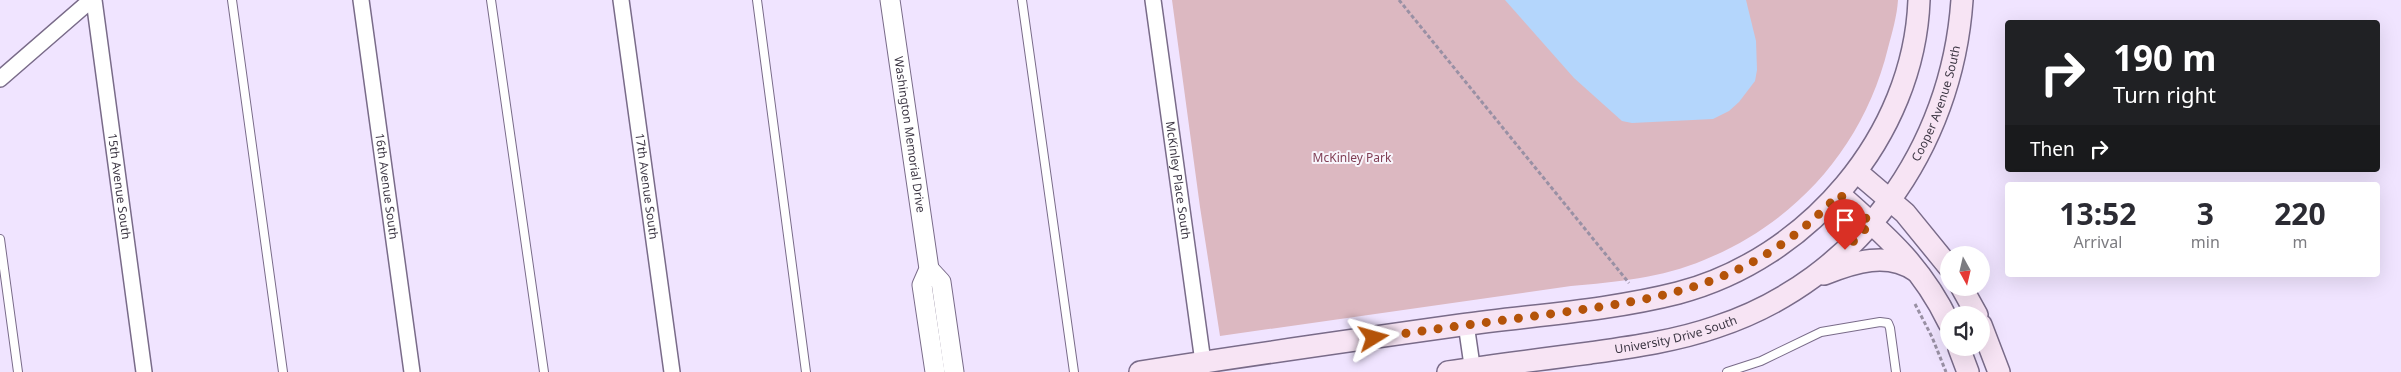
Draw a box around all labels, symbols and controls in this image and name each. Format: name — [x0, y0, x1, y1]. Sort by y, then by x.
text: 190 m — [2113, 34, 2216, 81]
icon: right — [2030, 40, 2095, 105]
street label: Cooper Avenue South — [1907, 44, 1964, 164]
street label: Washington Memorial Drive — [890, 55, 930, 214]
text: Turn right — [2113, 79, 2216, 109]
street label: McKinley Place South — [1162, 120, 1195, 240]
street label: 15th Avenue South — [104, 132, 135, 240]
street label: 16th Avenue South — [371, 132, 403, 240]
street label: 17th Avenue South — [631, 132, 663, 240]
icon: right — [2085, 135, 2113, 163]
text: Then — [2030, 136, 2075, 162]
park label: McKinley Park — [1313, 149, 1392, 166]
text: 13:52 — [2059, 193, 2136, 234]
text: 3 — [2197, 193, 2214, 234]
text: 220 — [2274, 193, 2326, 234]
pin — [1824, 199, 1866, 250]
icon: arrive — [1831, 206, 1859, 234]
text: Arrival — [2073, 231, 2122, 253]
text: min — [2191, 231, 2220, 253]
text: m — [2292, 231, 2307, 253]
north arrow — [1940, 246, 1990, 296]
map controls — [1940, 246, 1990, 356]
button: sound — [1940, 306, 1990, 356]
position arrow — [1347, 311, 1399, 363]
street label: University Drive South — [1613, 311, 1739, 357]

